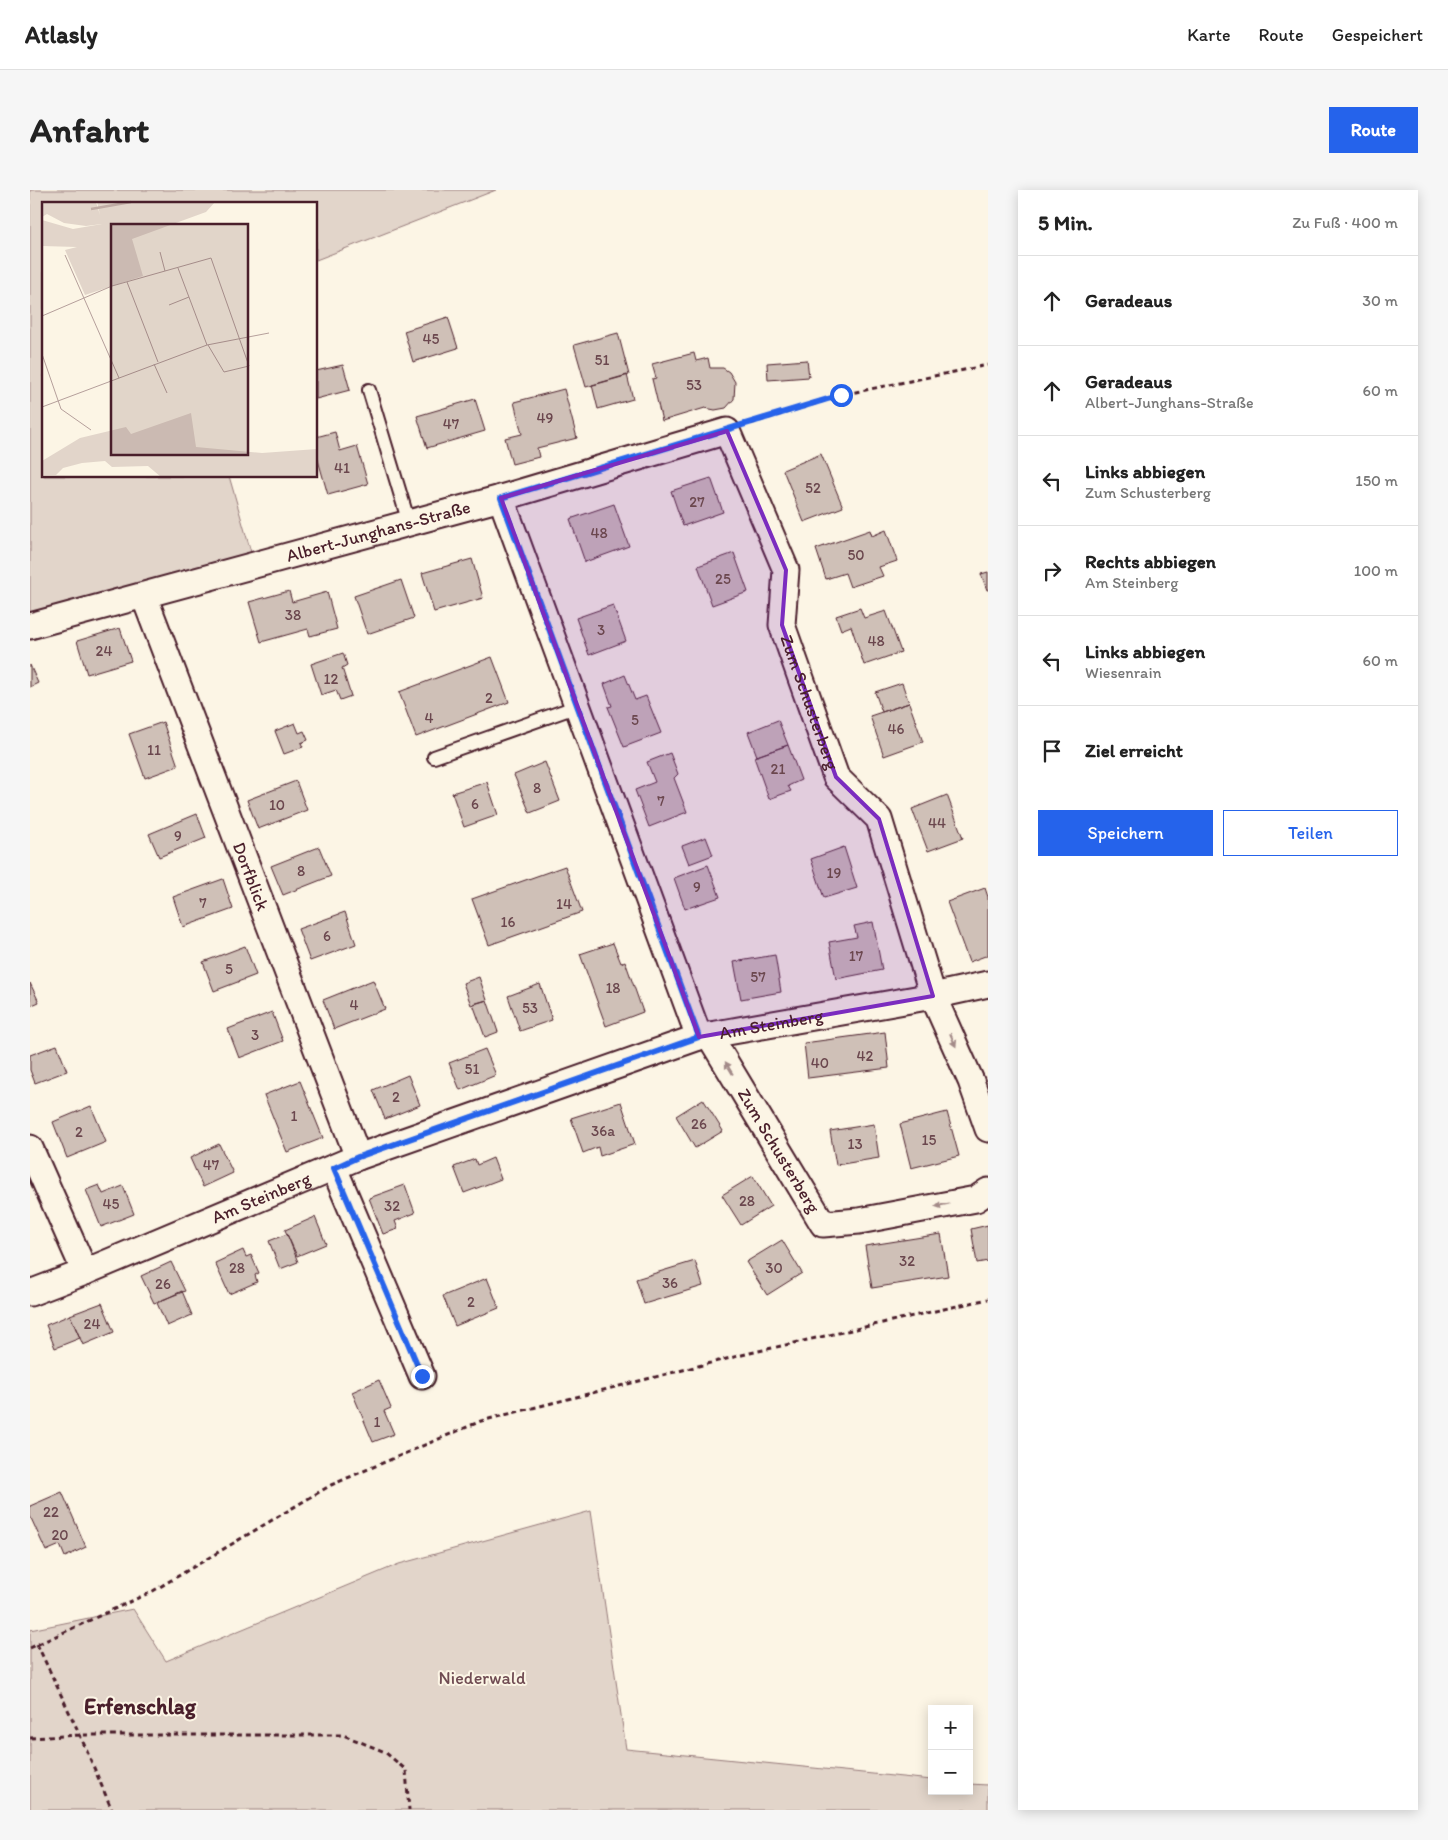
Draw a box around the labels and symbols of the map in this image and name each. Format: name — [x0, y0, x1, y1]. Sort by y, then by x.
inset map — [42, 202, 318, 478]
house number: 45 — [423, 330, 440, 348]
house number: 51 — [595, 351, 609, 369]
house number: 53 — [686, 376, 702, 394]
route start — [830, 384, 853, 407]
house number: 49 — [537, 409, 554, 427]
house number: 47 — [443, 415, 460, 433]
house number: 41 — [334, 459, 350, 477]
house number: 52 — [805, 479, 821, 497]
house number: 27 — [689, 493, 705, 511]
street label: Albert-Junghans-Straße — [284, 496, 473, 567]
house number: 48 — [590, 524, 608, 542]
house number: 50 — [847, 546, 865, 564]
house number: 25 — [715, 570, 731, 588]
house number: 38 — [285, 606, 301, 624]
house number: 3 — [597, 621, 605, 639]
street label: Zum Schusterberg — [775, 632, 844, 774]
house number: 48 — [867, 632, 885, 650]
house number: 24 — [96, 642, 112, 660]
house number: 12 — [324, 670, 339, 688]
house number: 2 — [485, 689, 493, 707]
house number: 4 — [424, 709, 434, 727]
house number: 5 — [631, 711, 639, 729]
house number: 46 — [888, 720, 905, 738]
house number: 11 — [147, 741, 161, 759]
house number: 21 — [771, 760, 785, 778]
house number: 8 — [533, 779, 541, 797]
house number: 7 — [657, 792, 665, 810]
house number: 6 — [471, 795, 479, 813]
house number: 10 — [269, 796, 285, 814]
house number: 44 — [928, 814, 946, 832]
house number: 9 — [174, 827, 182, 845]
street label: Dorfblick — [228, 839, 274, 914]
house number: 8 — [297, 862, 305, 880]
house number: 19 — [827, 864, 842, 882]
house number: 9 — [693, 878, 701, 896]
house number: 7 — [199, 894, 207, 912]
house number: 14 — [556, 895, 572, 913]
house number: 16 — [501, 913, 516, 931]
house number: 6 — [323, 927, 331, 945]
house number: 17 — [849, 947, 864, 965]
house number: 5 — [225, 960, 233, 978]
house number: 57 — [750, 968, 766, 986]
house number: 18 — [605, 979, 621, 997]
house number: 4 — [349, 996, 359, 1014]
house number: 53 — [522, 999, 538, 1017]
street label: Am Steinberg — [718, 1004, 826, 1044]
house number: 3 — [251, 1026, 259, 1044]
one-way arrow — [949, 1033, 957, 1047]
house number: 42 — [857, 1047, 874, 1065]
house number: 40 — [811, 1054, 829, 1072]
house number: 51 — [465, 1060, 479, 1078]
one-way arrow — [725, 1062, 734, 1075]
street label: Zum Schusterberg — [733, 1084, 825, 1218]
house number: 2 — [392, 1088, 400, 1106]
house number: 1 — [291, 1107, 298, 1125]
house number: 26 — [691, 1115, 707, 1133]
house number: 36a — [591, 1122, 615, 1140]
house number: 2 — [75, 1123, 83, 1141]
house number: 15 — [922, 1131, 937, 1149]
house number: 13 — [847, 1135, 863, 1153]
house number: 47 — [203, 1156, 220, 1174]
street label: Am Steinberg — [208, 1167, 315, 1228]
house number: 28 — [739, 1192, 755, 1210]
house number: 45 — [103, 1195, 120, 1213]
house number: 32 — [384, 1197, 400, 1215]
one-way arrow — [935, 1201, 950, 1209]
house number: 32 — [899, 1252, 915, 1270]
house number: 28 — [229, 1259, 245, 1277]
house number: 30 — [765, 1259, 783, 1277]
house number: 36 — [662, 1274, 678, 1292]
house number: 26 — [155, 1275, 171, 1293]
house number: 2 — [467, 1293, 475, 1311]
house number: 24 — [84, 1315, 100, 1333]
route end — [411, 1365, 434, 1388]
house number: 1 — [374, 1413, 381, 1431]
house number: 22 — [43, 1503, 59, 1521]
house number: 20 — [51, 1526, 69, 1544]
park label: Niederwald — [438, 1667, 526, 1689]
district label: Erfenschlag — [84, 1693, 197, 1720]

